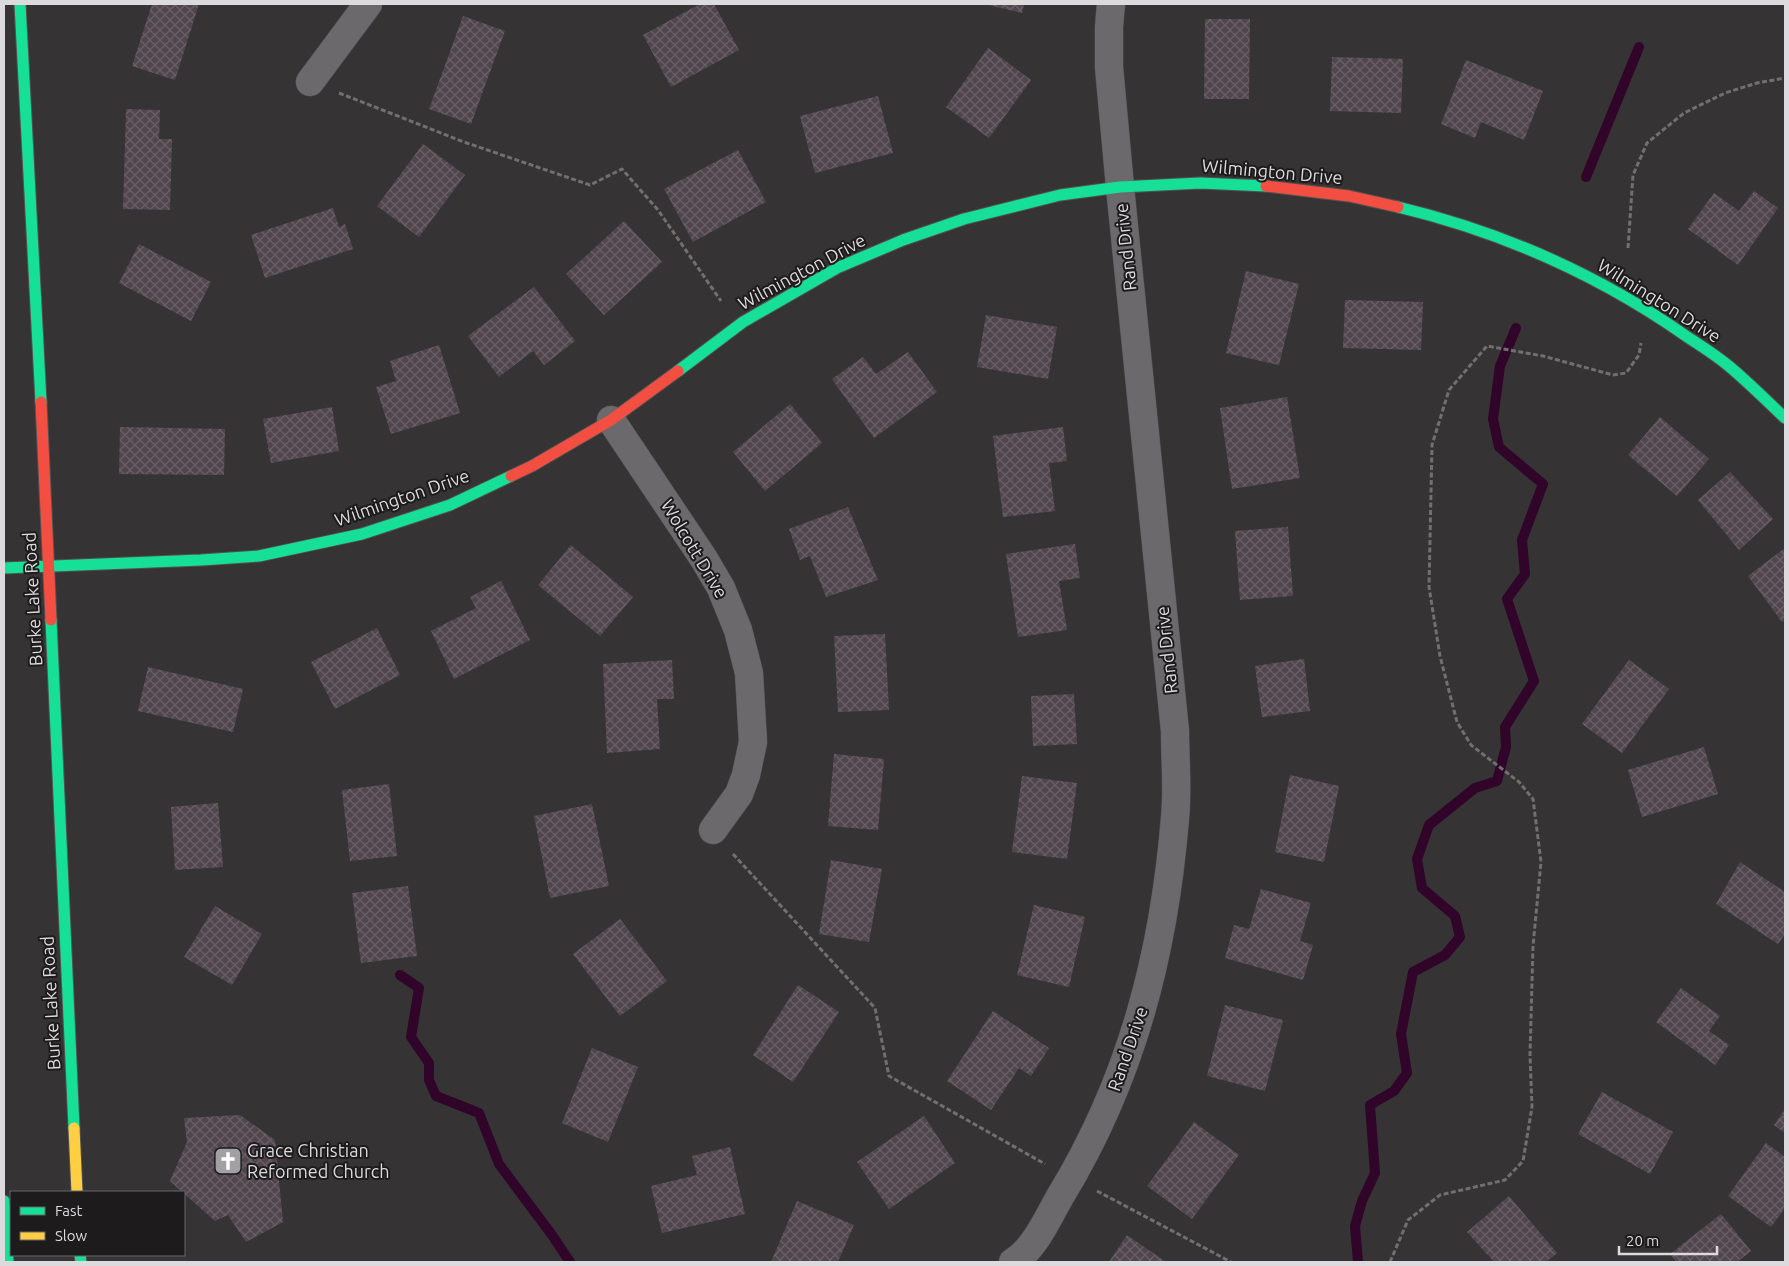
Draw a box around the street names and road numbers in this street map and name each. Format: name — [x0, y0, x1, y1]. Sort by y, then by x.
street label: Wilmington Drive — [1201, 155, 1343, 187]
street label: Rand Drive — [1110, 202, 1140, 292]
street label: Wilmington Drive — [735, 229, 869, 313]
street label: Wilmington Drive — [1594, 254, 1725, 346]
street label: Wilmington Drive — [332, 465, 472, 529]
street label: Wolcott Drive — [658, 496, 732, 601]
street label: Burke Lake Road — [19, 532, 45, 667]
street label: Rand Drive — [1151, 605, 1181, 695]
street label: Burke Lake Road — [37, 936, 63, 1071]
street label: Rand Drive — [1103, 1004, 1151, 1093]

